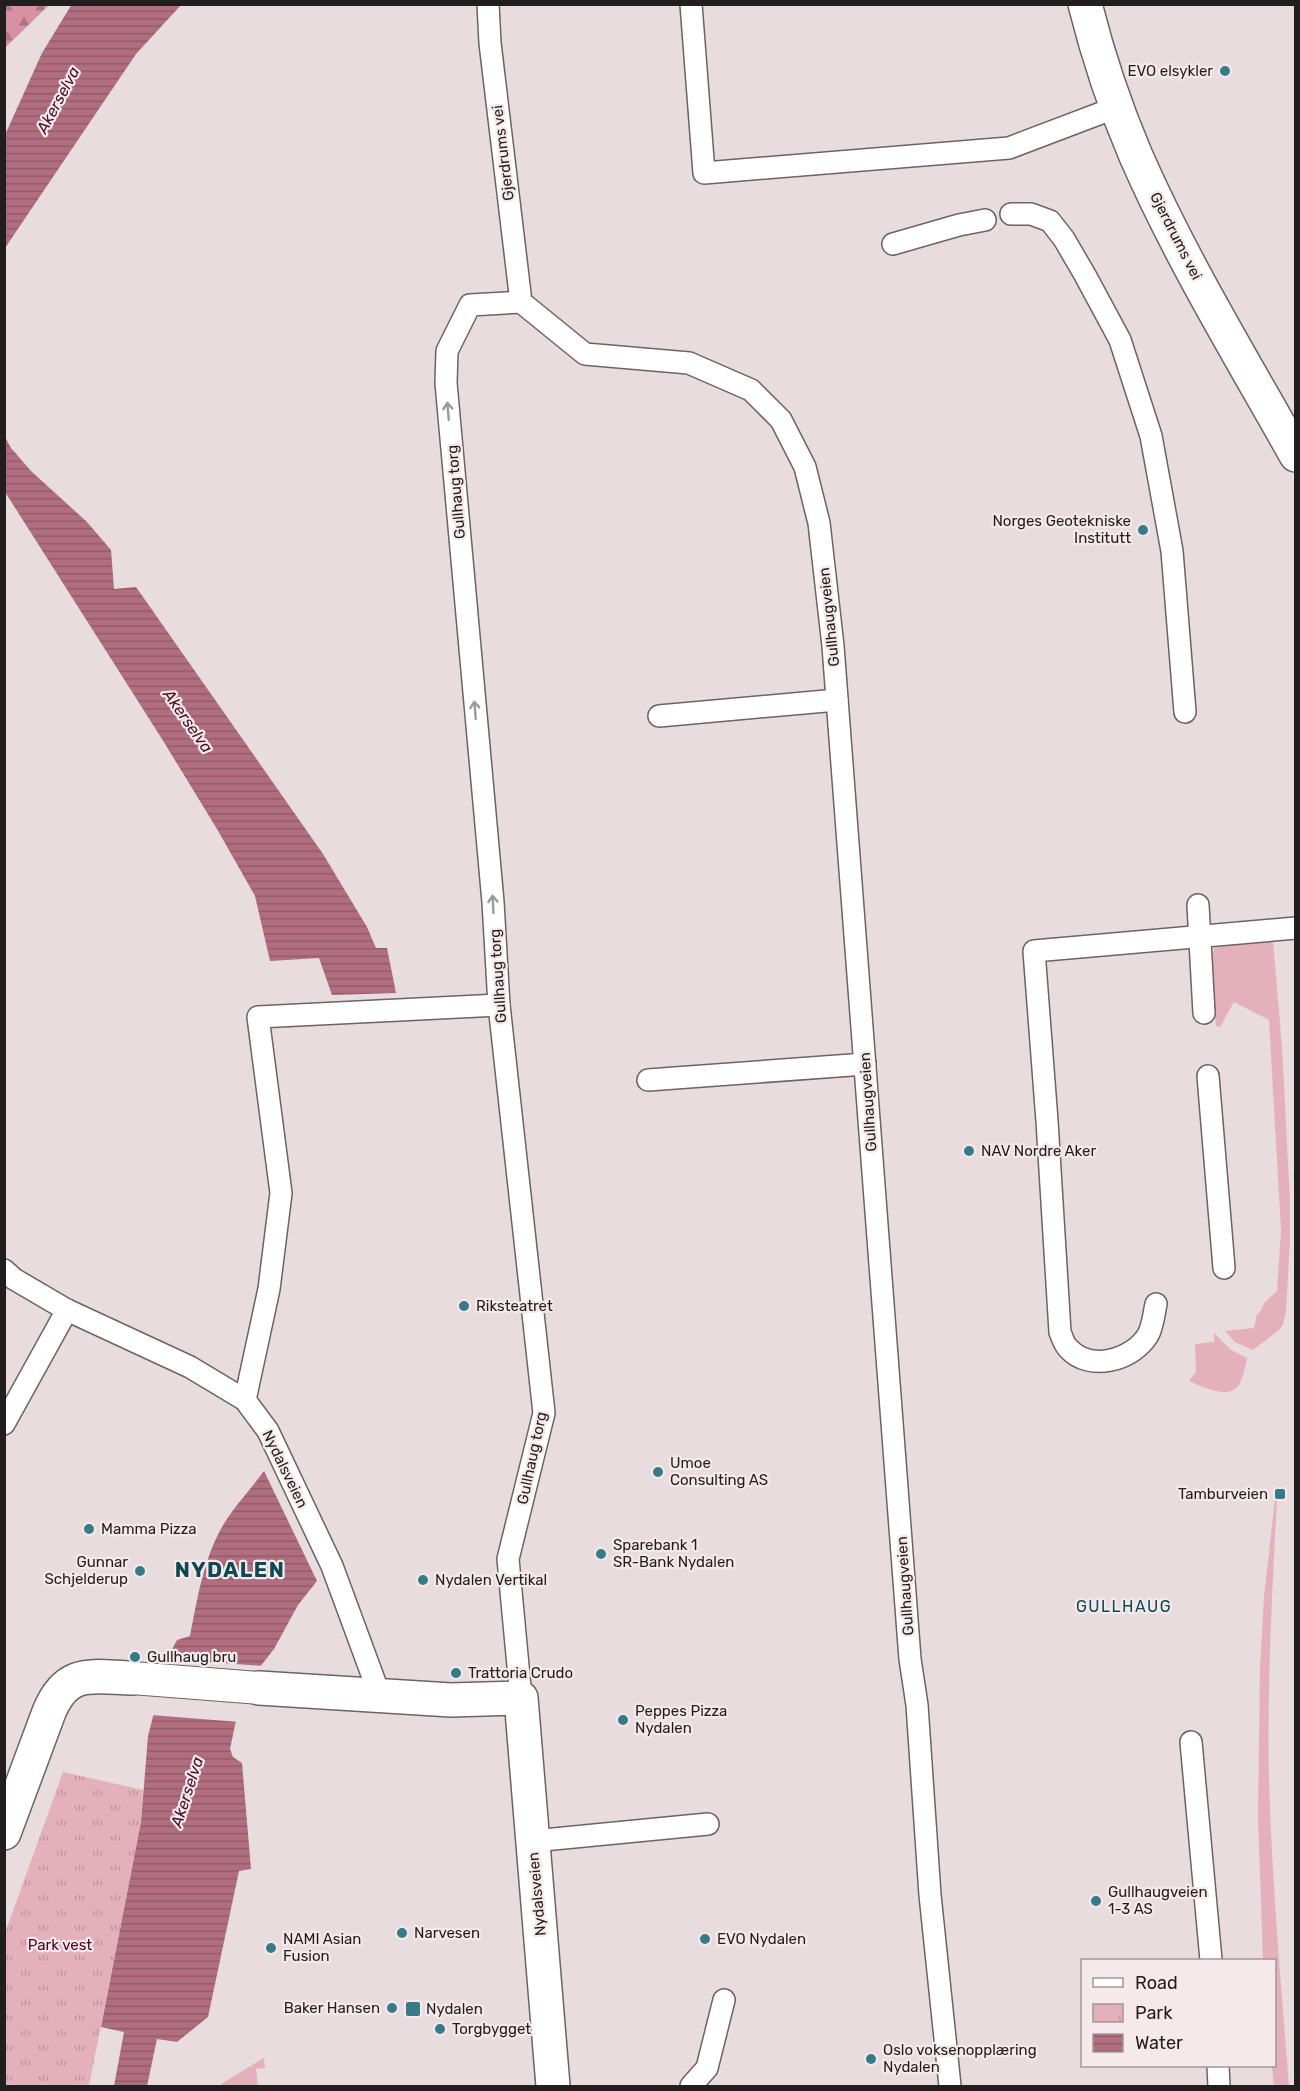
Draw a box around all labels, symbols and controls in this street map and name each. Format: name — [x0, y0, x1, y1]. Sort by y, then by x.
place label: EVO elsykler — [1127, 62, 1213, 80]
water label: Akerselva — [32, 63, 83, 138]
marker: EVO elsykler — [1218, 64, 1232, 78]
street label: Gjerdrums vei — [488, 104, 518, 202]
street label: Gjerdrums vei — [1146, 189, 1206, 283]
one-way arrow — [442, 402, 453, 422]
street label: Gullhaug torg — [443, 444, 469, 540]
place label: Norges Geotekniske Institutt — [992, 512, 1131, 547]
marker: Norges Geotekniske Institutt — [1136, 523, 1150, 537]
street label: Gullhaugveien — [815, 567, 843, 667]
water label: Akerselva — [159, 685, 217, 756]
one-way arrow — [469, 701, 480, 721]
one-way arrow — [487, 895, 498, 915]
street label: Gullhaug torg — [486, 928, 510, 1024]
street label: Gullhaugveien — [856, 1052, 880, 1152]
place label: NAV Nordre Aker — [981, 1142, 1096, 1160]
marker: NAV Nordre Aker — [962, 1144, 976, 1158]
place label: Riksteatret — [476, 1297, 553, 1315]
marker: Riksteatret — [457, 1299, 471, 1313]
street label: Gullhaug torg — [513, 1410, 551, 1506]
street label: Nydalsveien — [258, 1427, 312, 1511]
place label: Umoe Consulting AS — [670, 1454, 768, 1489]
marker: Umoe Consulting AS — [651, 1465, 665, 1479]
place label: Tamburveien — [1178, 1485, 1268, 1503]
marker: Tamburveien — [1273, 1487, 1287, 1501]
place label: Mamma Pizza — [101, 1520, 197, 1538]
marker: Mamma Pizza — [82, 1522, 96, 1536]
place label: Sparebank 1 SR-Bank Nydalen — [613, 1536, 734, 1571]
street label: Gullhaugveien — [893, 1536, 917, 1636]
marker: Sparebank 1 SR-Bank Nydalen — [594, 1547, 608, 1561]
place label: Gunnar Schjelderup — [44, 1553, 128, 1588]
district label: NYDALEN — [175, 1557, 285, 1582]
marker: Gunnar Schjelderup — [133, 1564, 147, 1578]
place label: Nydalen Vertikal — [435, 1571, 547, 1589]
marker: Nydalen Vertikal — [416, 1573, 430, 1587]
district label: GULLHAUG — [1076, 1597, 1172, 1616]
place label: Gullhaug bru — [147, 1648, 236, 1666]
marker: Gullhaug bru — [128, 1650, 142, 1664]
place label: Trattoria Crudo — [468, 1664, 573, 1682]
marker: Trattoria Crudo — [449, 1666, 463, 1680]
place label: Peppes Pizza Nydalen — [635, 1702, 727, 1737]
marker: Peppes Pizza Nydalen — [616, 1713, 630, 1727]
water label: Akerselva — [166, 1754, 207, 1831]
street label: Nydalsveien — [524, 1851, 550, 1937]
place label: Gullhaugveien 1-3 AS — [1108, 1883, 1208, 1918]
marker: Gullhaugveien 1-3 AS — [1089, 1894, 1103, 1908]
place label: Narvesen — [414, 1924, 480, 1942]
marker: Narvesen — [395, 1926, 409, 1940]
place label: NAMI Asian Fusion — [283, 1930, 361, 1965]
place label: EVO Nydalen — [717, 1930, 806, 1948]
marker: EVO Nydalen — [698, 1932, 712, 1946]
park label: Park vest — [28, 1936, 92, 1954]
marker: NAMI Asian Fusion — [264, 1941, 278, 1955]
legend — [1081, 1959, 1276, 2067]
text: Road — [1135, 1972, 1178, 1994]
place label: Baker Hansen — [284, 1999, 380, 2017]
marker: Nydalen — [404, 2000, 422, 2018]
place label: Nydalen — [426, 2000, 483, 2018]
marker: Baker Hansen — [385, 2001, 399, 2015]
text: Park — [1135, 2002, 1173, 2024]
place label: Torgbygget — [452, 2020, 531, 2038]
marker: Torgbygget — [433, 2022, 447, 2036]
text: Water — [1135, 2032, 1183, 2054]
place label: Oslo voksenopplæring Nydalen — [883, 2041, 1037, 2076]
marker: Oslo voksenopplæring Nydalen — [864, 2052, 878, 2066]

